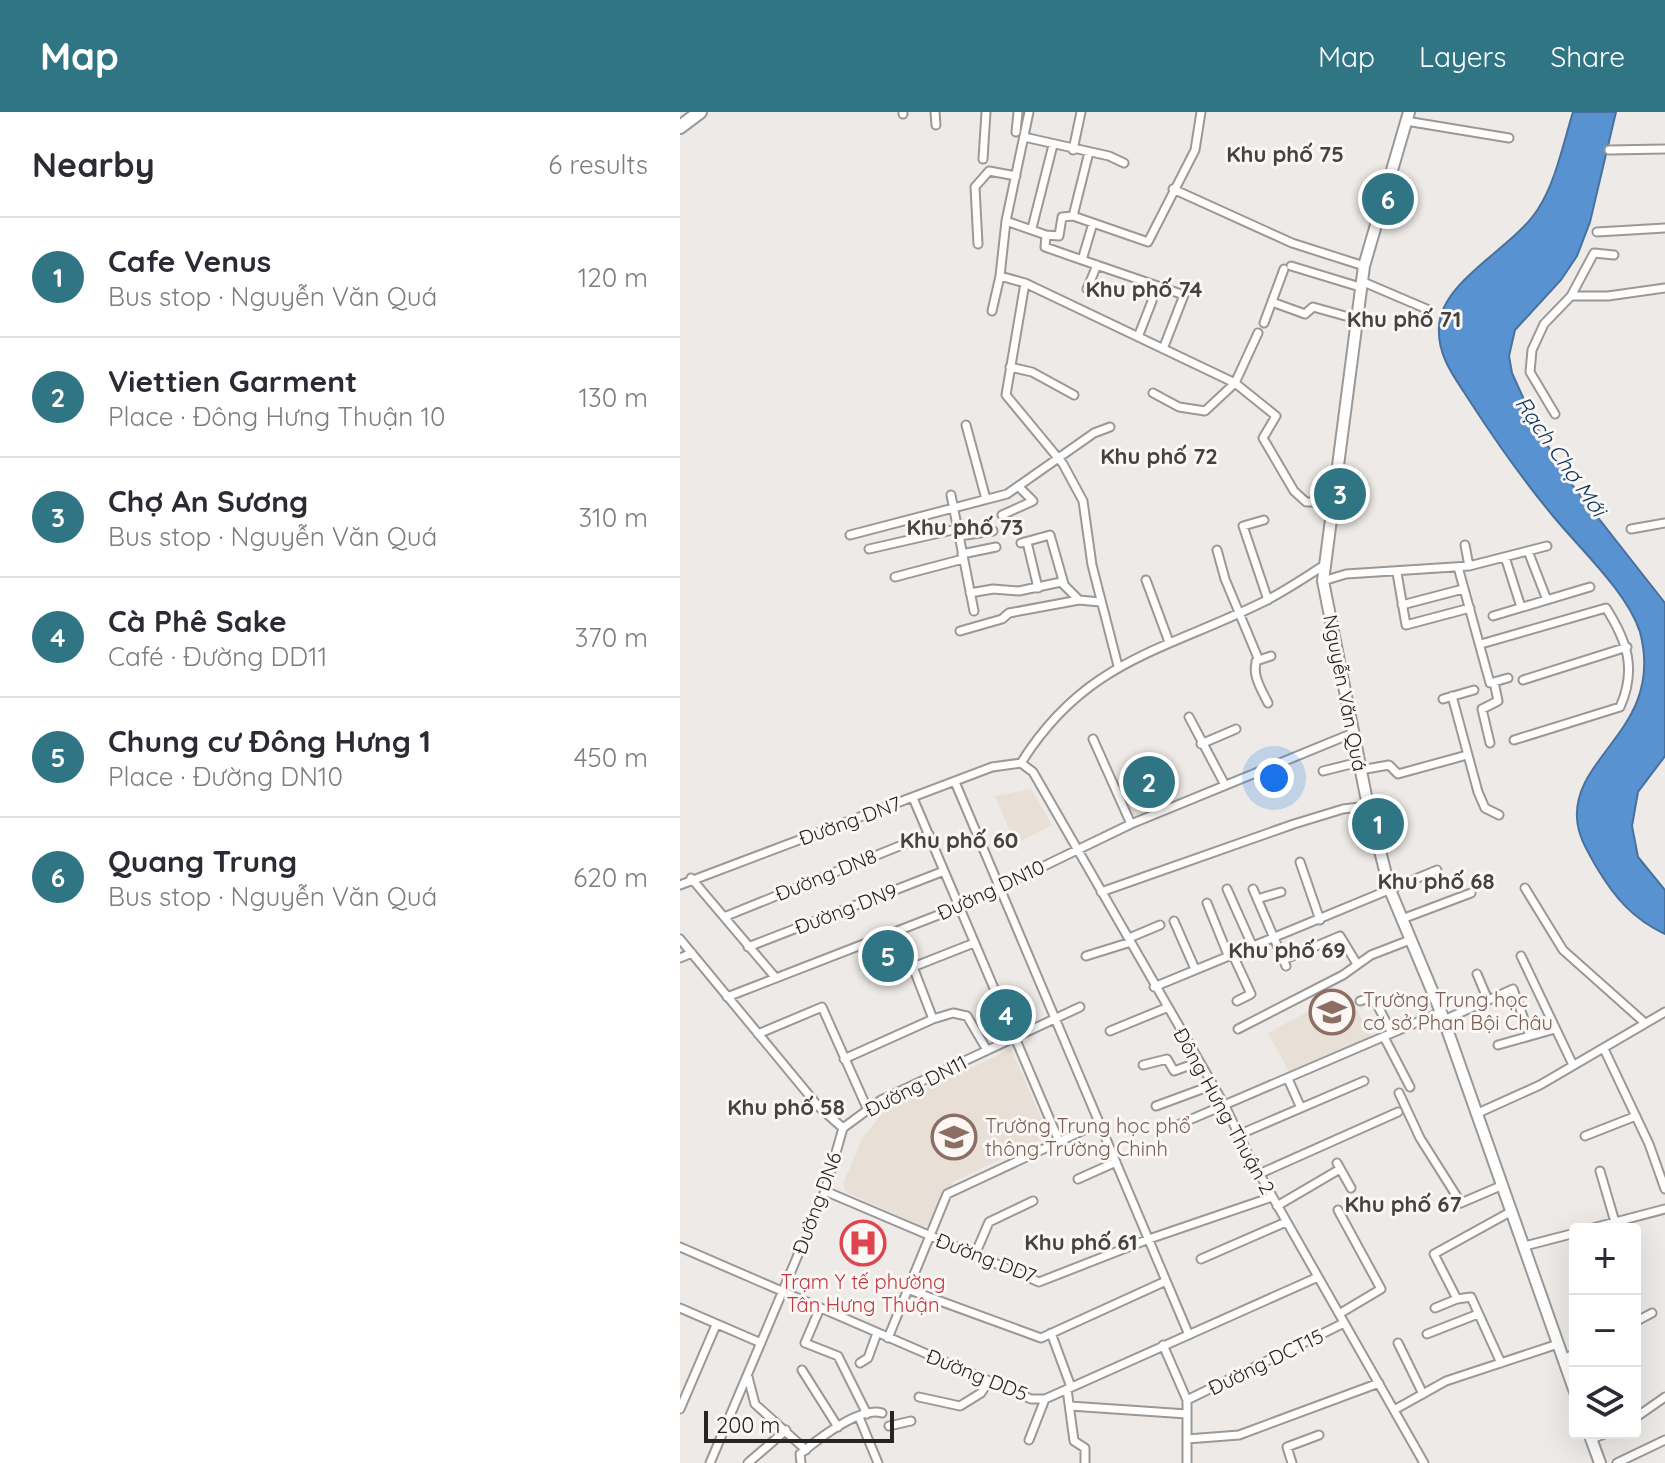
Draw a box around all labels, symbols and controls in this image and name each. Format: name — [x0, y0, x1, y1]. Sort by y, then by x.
text: Map — [40, 32, 119, 80]
text: Map — [1318, 39, 1375, 74]
text: Layers — [1419, 39, 1506, 74]
text: Share — [1550, 39, 1625, 74]
district label: Khu phố 75 — [1226, 140, 1344, 168]
text: Nearby — [32, 143, 155, 186]
text: 6 results — [548, 148, 648, 181]
pin: 6 — [1362, 169, 1414, 229]
text: Cafe Venus — [108, 242, 271, 280]
text: 1 — [53, 261, 63, 294]
text: 120 m — [578, 261, 648, 294]
district label: Khu phố 74 — [1085, 275, 1203, 303]
text: Bus stop · Nguyễn Văn Quá — [108, 280, 437, 313]
district label: Khu phố 71 — [1347, 305, 1461, 333]
text: Viettien Garment — [108, 362, 357, 400]
text: 2 — [51, 381, 65, 414]
text: 130 m — [578, 381, 648, 414]
water label: Rạch Chợ Mới — [1509, 390, 1614, 523]
text: Place · Đông Hưng Thuận 10 — [108, 400, 446, 433]
district label: Khu phố 72 — [1100, 442, 1218, 470]
pin: 3 — [1314, 464, 1366, 524]
text: Chợ An Sương — [108, 482, 308, 520]
text: 3 — [51, 501, 65, 534]
text: 310 m — [578, 501, 648, 534]
district label: Khu phố 73 — [907, 513, 1023, 541]
text: Bus stop · Nguyễn Văn Quá — [108, 520, 437, 553]
text: Cà Phê Sake — [108, 602, 287, 640]
street label: Nguyễn Văn Quá — [1318, 612, 1373, 773]
text: 4 — [50, 621, 66, 654]
text: 370 m — [575, 621, 648, 654]
text: Café · Đường DD11 — [108, 640, 327, 673]
text: Chung cư Đông Hưng 1 — [108, 722, 431, 760]
text: 5 — [51, 741, 65, 774]
text: 450 m — [574, 741, 648, 774]
pin: 2 — [1123, 752, 1175, 812]
your location — [1254, 758, 1294, 798]
text: Place · Đường DN10 — [108, 760, 343, 793]
street label: Đường DN7 — [795, 791, 904, 850]
pin: 1 — [1352, 794, 1404, 854]
district label: Khu phố 60 — [900, 826, 1018, 854]
text: Quang Trung — [108, 842, 297, 880]
street label: Đường DN8 — [771, 843, 880, 906]
street label: Đường DN10 — [933, 854, 1048, 925]
text: 6 — [51, 861, 65, 894]
text: 620 m — [573, 861, 648, 894]
district label: Khu phố 68 — [1377, 867, 1495, 895]
street label: Đường DN9 — [791, 878, 900, 939]
text: Bus stop · Nguyễn Văn Quá — [108, 880, 437, 913]
pin: 5 — [862, 926, 914, 986]
district label: Khu phố 69 — [1228, 936, 1346, 964]
pin: 4 — [980, 985, 1032, 1045]
place label: Trường Trung học cơ sở Phan Bội Châu — [1363, 987, 1553, 1035]
school or university icon: Trường Trung học cơ sở Phan Bội Châu — [1308, 988, 1356, 1036]
street label: Đông Hưng Thuận 2 — [1168, 1023, 1281, 1198]
street label: Đường DN11 — [861, 1049, 971, 1122]
district label: Khu phố 58 — [727, 1093, 845, 1121]
school or university icon: Trường Trung học phổ thông Trường Chinh — [930, 1113, 978, 1161]
place label: Trường Trung học phổ thông Trường Chinh — [985, 1113, 1191, 1161]
street label: Đường DN6 — [786, 1148, 847, 1257]
district label: Khu phố 67 — [1344, 1190, 1462, 1218]
hospital icon: Trạm Y tế phường Tân Hưng Thuận — [839, 1219, 887, 1267]
map controls — [1569, 1223, 1641, 1439]
button: + — [1569, 1223, 1641, 1295]
street label: Đường DD7 — [933, 1227, 1040, 1288]
district label: Khu phố 61 — [1024, 1228, 1138, 1256]
place label: Trạm Y tế phường Tân Hưng Thuận — [780, 1269, 946, 1317]
button: − — [1569, 1295, 1641, 1367]
street label: Đường DCT15 — [1204, 1323, 1328, 1400]
street label: Đường DD5 — [923, 1343, 1031, 1406]
button: layers — [1569, 1367, 1641, 1439]
scale bar — [704, 1407, 894, 1443]
text: 200 m — [716, 1411, 780, 1439]

